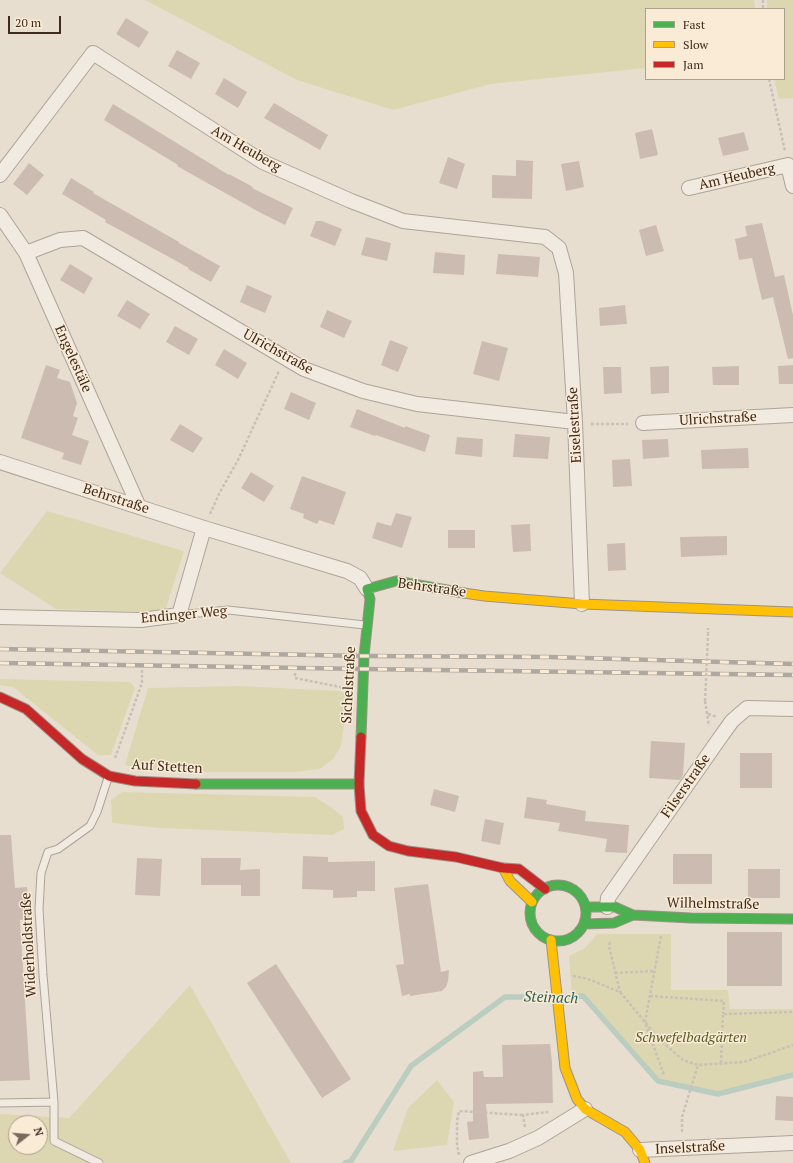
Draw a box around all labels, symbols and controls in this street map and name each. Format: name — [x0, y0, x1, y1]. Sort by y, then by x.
scale bar — [10, 8, 63, 34]
legend — [645, 8, 785, 80]
text: 20 m — [15, 15, 41, 30]
text: Fast — [683, 17, 705, 32]
text: Slow — [683, 37, 708, 52]
text: Jam — [683, 57, 704, 72]
street label: Am Heuberg — [208, 122, 284, 176]
street label: Am Heuberg — [697, 160, 777, 194]
street label: Engelestäle — [51, 323, 95, 395]
street label: Ulrichstraße — [240, 326, 316, 378]
street label: Eiselestraße — [565, 386, 585, 464]
street label: Ulrichstraße — [679, 409, 757, 429]
street label: Behrstraße — [81, 480, 151, 518]
street label: Behrstraße — [397, 575, 467, 601]
street label: Endinger Weg — [140, 603, 228, 627]
street label: Sichelstraße — [339, 646, 359, 724]
street label: Filserstraße — [658, 751, 714, 821]
street label: Auf Stetten — [131, 757, 203, 777]
street label: Widerholdstraße — [18, 892, 40, 998]
street label: Wilhelmstraße — [666, 895, 760, 913]
water label: Steinach — [523, 988, 579, 1008]
park label: Schwefelbadgärten — [635, 1030, 747, 1046]
north arrow — [8, 1115, 48, 1155]
text: N — [31, 1126, 46, 1138]
street label: Inselstraße — [654, 1138, 726, 1158]

